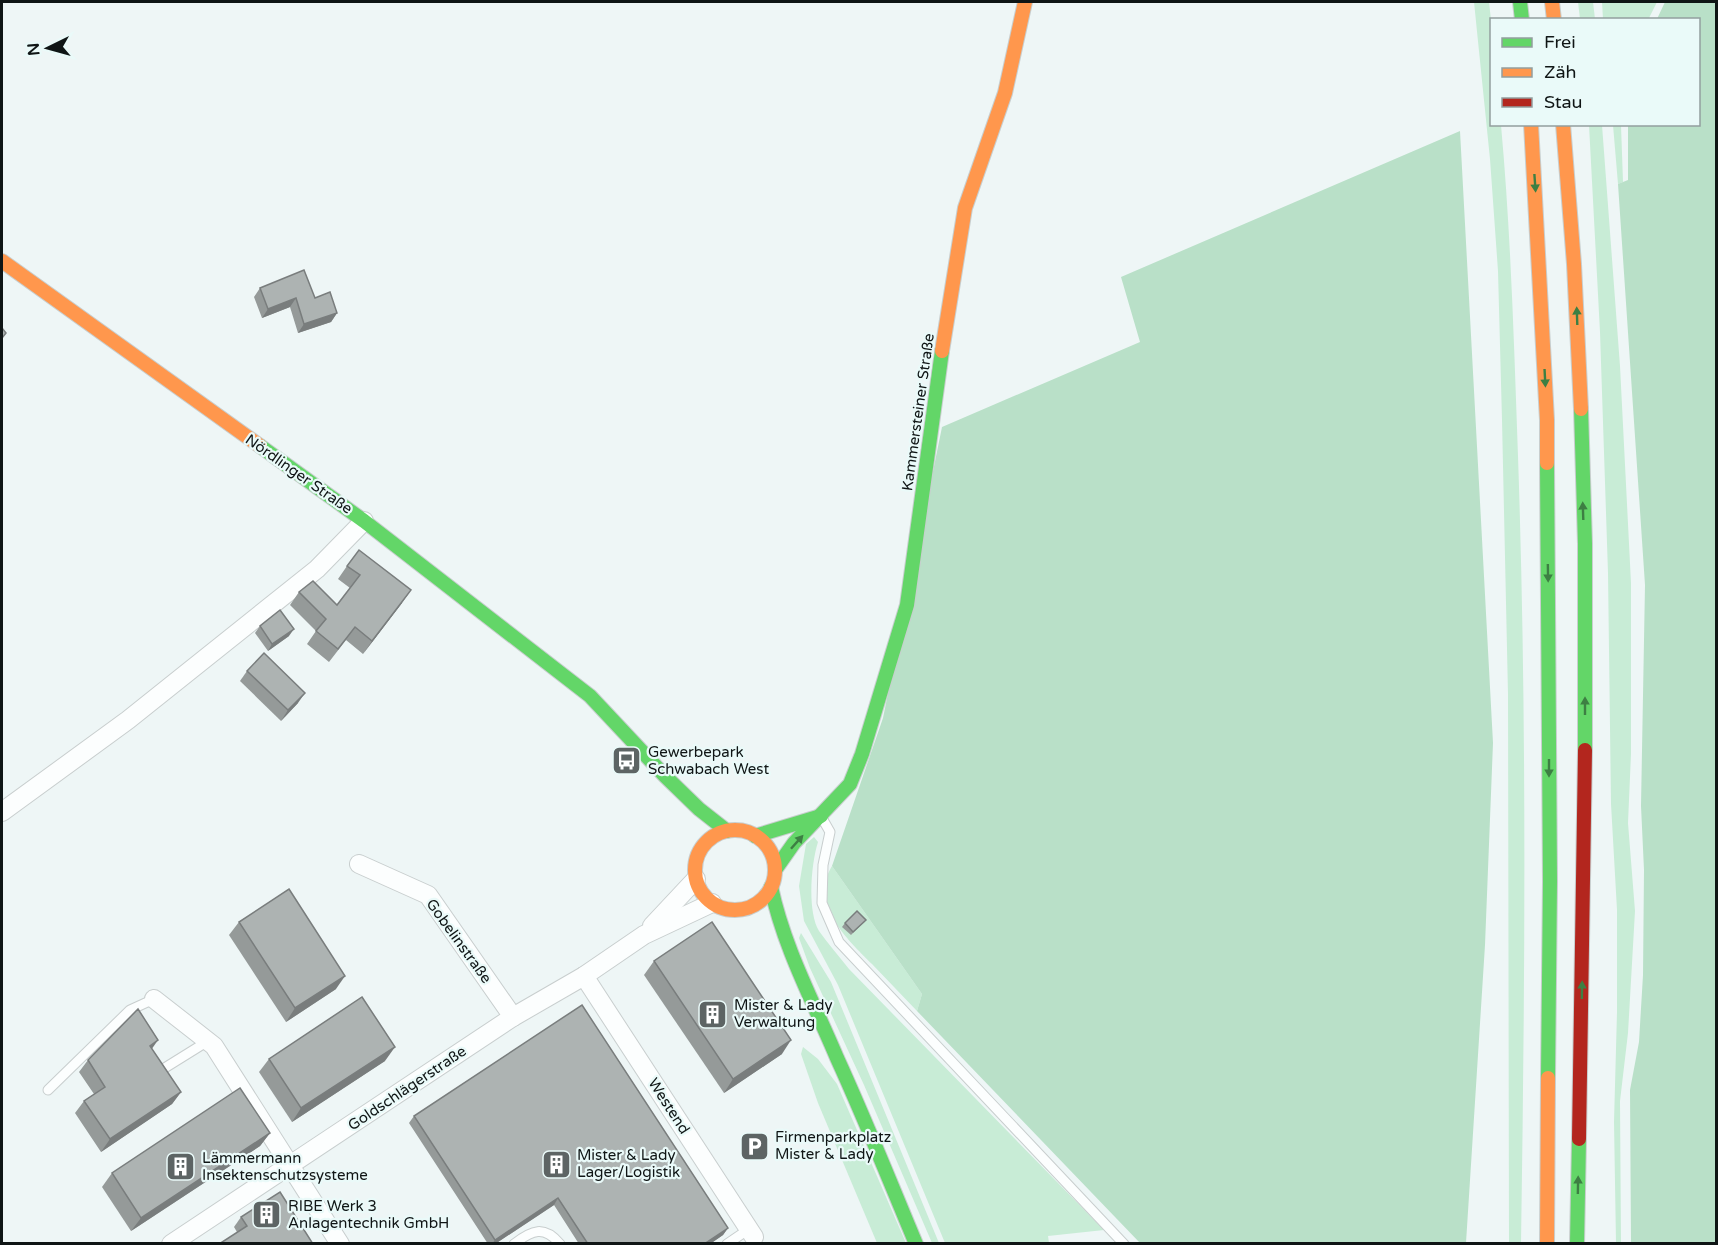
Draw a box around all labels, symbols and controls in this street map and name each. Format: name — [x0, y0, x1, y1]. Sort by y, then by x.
north arrow — [18, 18, 78, 78]
legend — [1490, 18, 1700, 126]
text: Frei — [1544, 31, 1576, 53]
text: N — [24, 42, 45, 56]
text: Zäh — [1544, 61, 1577, 83]
text: Stau — [1544, 91, 1583, 113]
one-way arrow — [1530, 173, 1539, 192]
one-way arrow — [1572, 307, 1581, 326]
street label: Kammersteiner Straße — [898, 332, 938, 492]
one-way arrow — [1540, 368, 1549, 387]
street label: Nördlinger Straße — [242, 430, 356, 518]
one-way arrow — [1578, 501, 1588, 520]
one-way arrow — [1544, 563, 1553, 582]
one-way arrow — [1580, 696, 1590, 715]
place label: Gewerbepark Schwabach West — [648, 743, 770, 778]
bus stop icon: Gewerbepark Schwabach West — [611, 745, 643, 777]
one-way arrow — [1544, 758, 1554, 777]
one-way arrow — [790, 834, 803, 850]
street label: Gobelinstraße — [422, 895, 496, 987]
one-way arrow — [1577, 981, 1587, 1000]
place label: Mister & Lady Verwaltung — [734, 996, 832, 1031]
building icon: Mister & Lady Verwaltung — [697, 998, 729, 1030]
street label: Goldschlägerstraße — [345, 1042, 469, 1134]
street label: Westend — [644, 1075, 694, 1137]
place label: Firmenparkplatz Mister & Lady — [775, 1128, 891, 1163]
parking icon: Firmenparkplatz Mister & Lady — [738, 1130, 770, 1162]
place label: Mister & Lady Lager/Logistik — [577, 1146, 680, 1181]
building icon: Mister & Lady Lager/Logistik — [540, 1148, 572, 1180]
place label: Lämmermann Insektenschutzsysteme — [202, 1149, 368, 1184]
building icon: Lämmermann Insektenschutzsysteme — [165, 1151, 197, 1183]
one-way arrow — [1574, 1176, 1583, 1195]
place label: RIBE Werk 3 Anlagentechnik GmbH — [288, 1197, 449, 1232]
building icon: RIBE Werk 3 Anlagentechnik GmbH — [251, 1199, 283, 1231]

